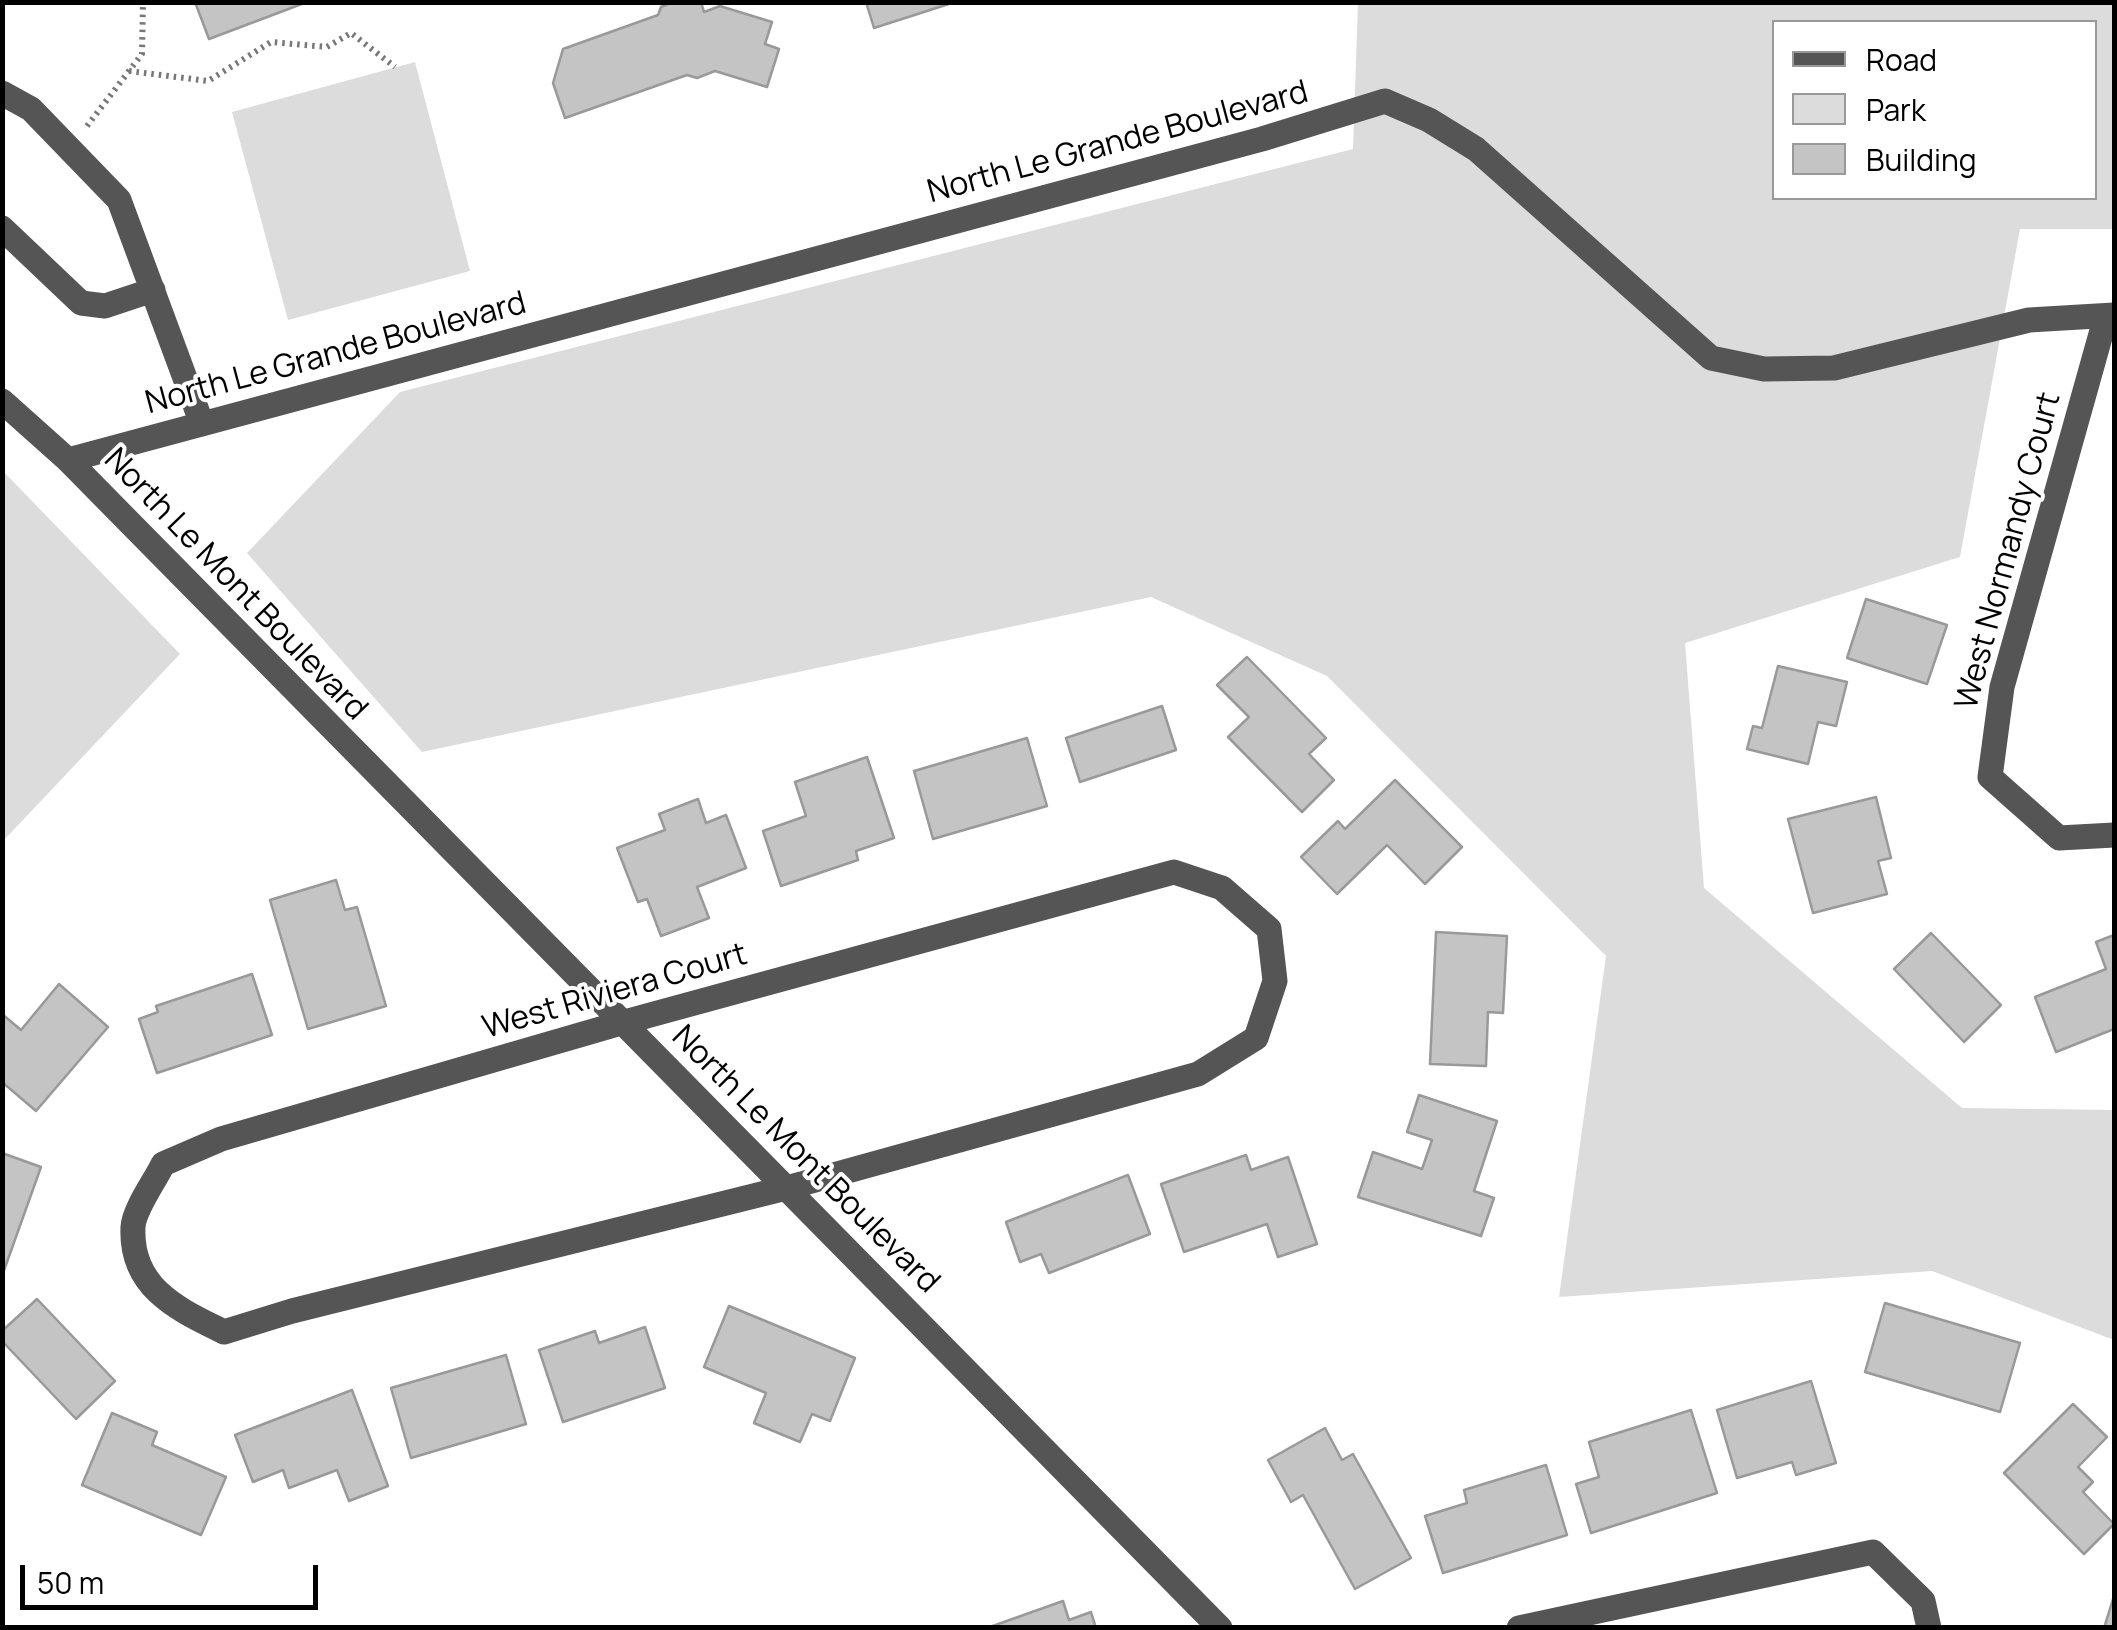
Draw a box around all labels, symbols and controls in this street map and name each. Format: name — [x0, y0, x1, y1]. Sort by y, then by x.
legend — [1772, 20, 2097, 200]
text: Road — [1866, 39, 1937, 80]
street label: North Le Grande Boulevard — [923, 74, 1313, 212]
text: Park — [1866, 89, 1926, 130]
text: Building — [1866, 139, 1977, 180]
street label: North Le Grande Boulevard — [141, 285, 531, 423]
street label: West Normandy Court — [1948, 388, 2070, 714]
street label: North Le Mont Boulevard — [95, 441, 375, 729]
street label: West Riviera Court — [478, 936, 752, 1048]
street label: North Le Mont Boulevard — [663, 1018, 947, 1302]
scale bar — [25, 1545, 322, 1607]
text: 50 m — [37, 1562, 104, 1603]

